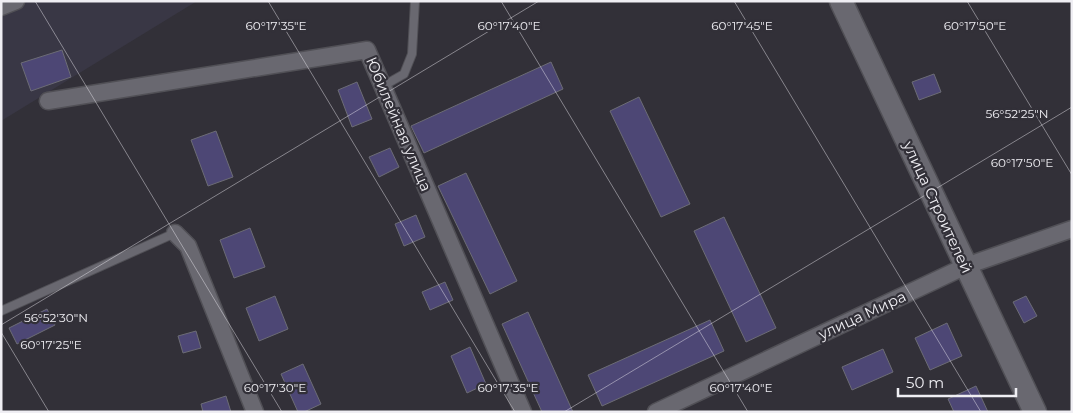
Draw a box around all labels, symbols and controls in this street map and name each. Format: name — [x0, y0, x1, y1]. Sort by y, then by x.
text: 60°17'35"E — [245, 18, 307, 33]
text: 60°17'40"E — [478, 18, 541, 33]
text: 60°17'45"E — [711, 18, 773, 33]
text: 60°17'50"E — [944, 18, 1006, 33]
street label: Юбилейная улица — [362, 54, 436, 194]
text: 56°52'25"N — [985, 106, 1049, 121]
street label: улица Строителей — [899, 137, 977, 276]
text: 60°17'50"E — [991, 155, 1053, 170]
street label: улица Мира — [814, 286, 909, 344]
text: 56°52'30"N — [24, 310, 88, 325]
text: 60°17'25"E — [20, 337, 82, 352]
scale bar — [898, 366, 1016, 398]
text: 50 m — [906, 373, 944, 392]
text: 60°17'30"E — [244, 380, 306, 395]
text: 60°17'35"E — [477, 380, 539, 395]
text: 60°17'40"E — [710, 380, 773, 395]

